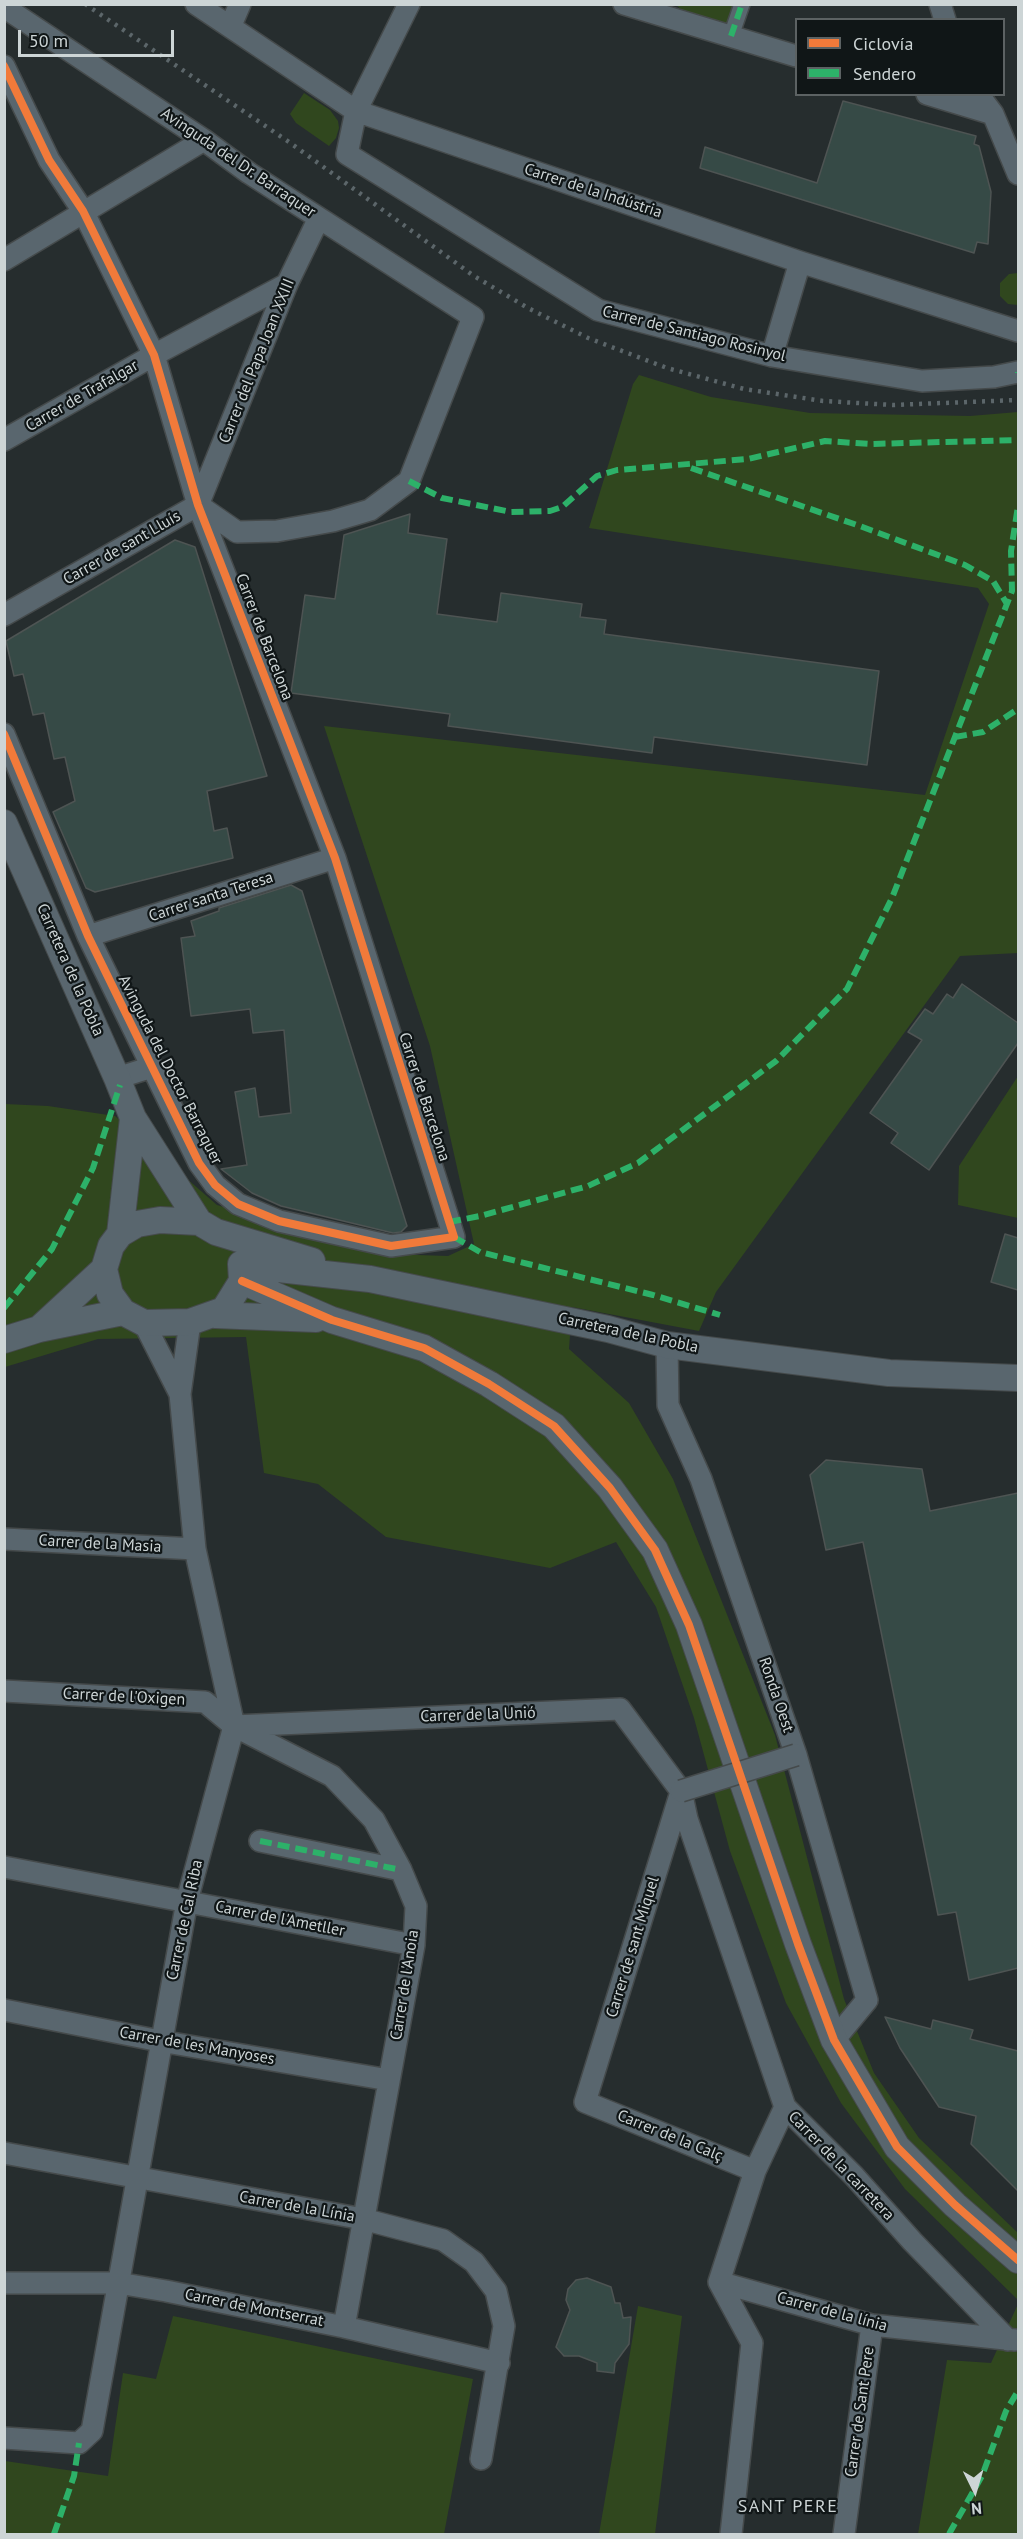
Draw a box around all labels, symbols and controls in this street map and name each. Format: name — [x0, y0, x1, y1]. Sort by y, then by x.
scale bar — [21, 18, 177, 56]
legend — [795, 18, 1005, 96]
text: 50 m — [29, 29, 68, 52]
text: Ciclovía — [853, 32, 913, 55]
text: Sendero — [853, 62, 916, 85]
street label: Avinguda del Dr. Barraquer — [157, 104, 319, 222]
street label: Carrer de la Indústria — [522, 160, 664, 222]
street label: Carrer del Papa Joan XXIII — [215, 276, 299, 446]
street label: Carrer de Santiago Rosinyol — [600, 302, 788, 366]
street label: Carrer de Trafalgar — [22, 356, 142, 436]
street label: Carrer de sant Lluís — [60, 507, 184, 589]
street label: Carrer de Barcelona — [231, 571, 297, 703]
street label: Carrer santa Teresa — [146, 868, 276, 926]
street label: Carretera de la Pobla — [32, 901, 108, 1039]
street label: Avinguda del Doctor Barraquer — [114, 972, 226, 1168]
street label: Carrer de Barcelona — [394, 1030, 454, 1164]
street label: Carretera de la Pobla — [556, 1309, 700, 1357]
street label: Carrer de la Masia — [38, 1531, 162, 1557]
street label: Ronda Oest — [754, 1655, 798, 1735]
street label: Carrer de l'Oxigen — [62, 1684, 186, 1710]
street label: Carrer de la Unió — [420, 1703, 536, 1727]
street label: Carrer de Cal Riba — [163, 1858, 207, 1982]
street label: Carrer de sant Miquel — [602, 1874, 664, 2020]
street label: Carrer de l'Ametller — [214, 1897, 346, 1941]
street label: Carrer de l'Anoia — [387, 1928, 423, 2042]
street label: Carrer de les Manyoses — [118, 2023, 276, 2069]
street label: Carrer de la Calç — [614, 2106, 726, 2166]
street label: Carrer de la carretera — [784, 2107, 898, 2225]
street label: Carrer de la Línia — [238, 2187, 356, 2227]
street label: Carrer de Montserrat — [183, 2285, 325, 2331]
street label: Carrer de la línia — [775, 2288, 889, 2336]
street label: Carrer de Sant Pere — [841, 2346, 879, 2478]
north arrow — [945, 2461, 1005, 2521]
district label: SANT PERE — [738, 2496, 838, 2518]
text: N — [970, 2499, 983, 2519]

